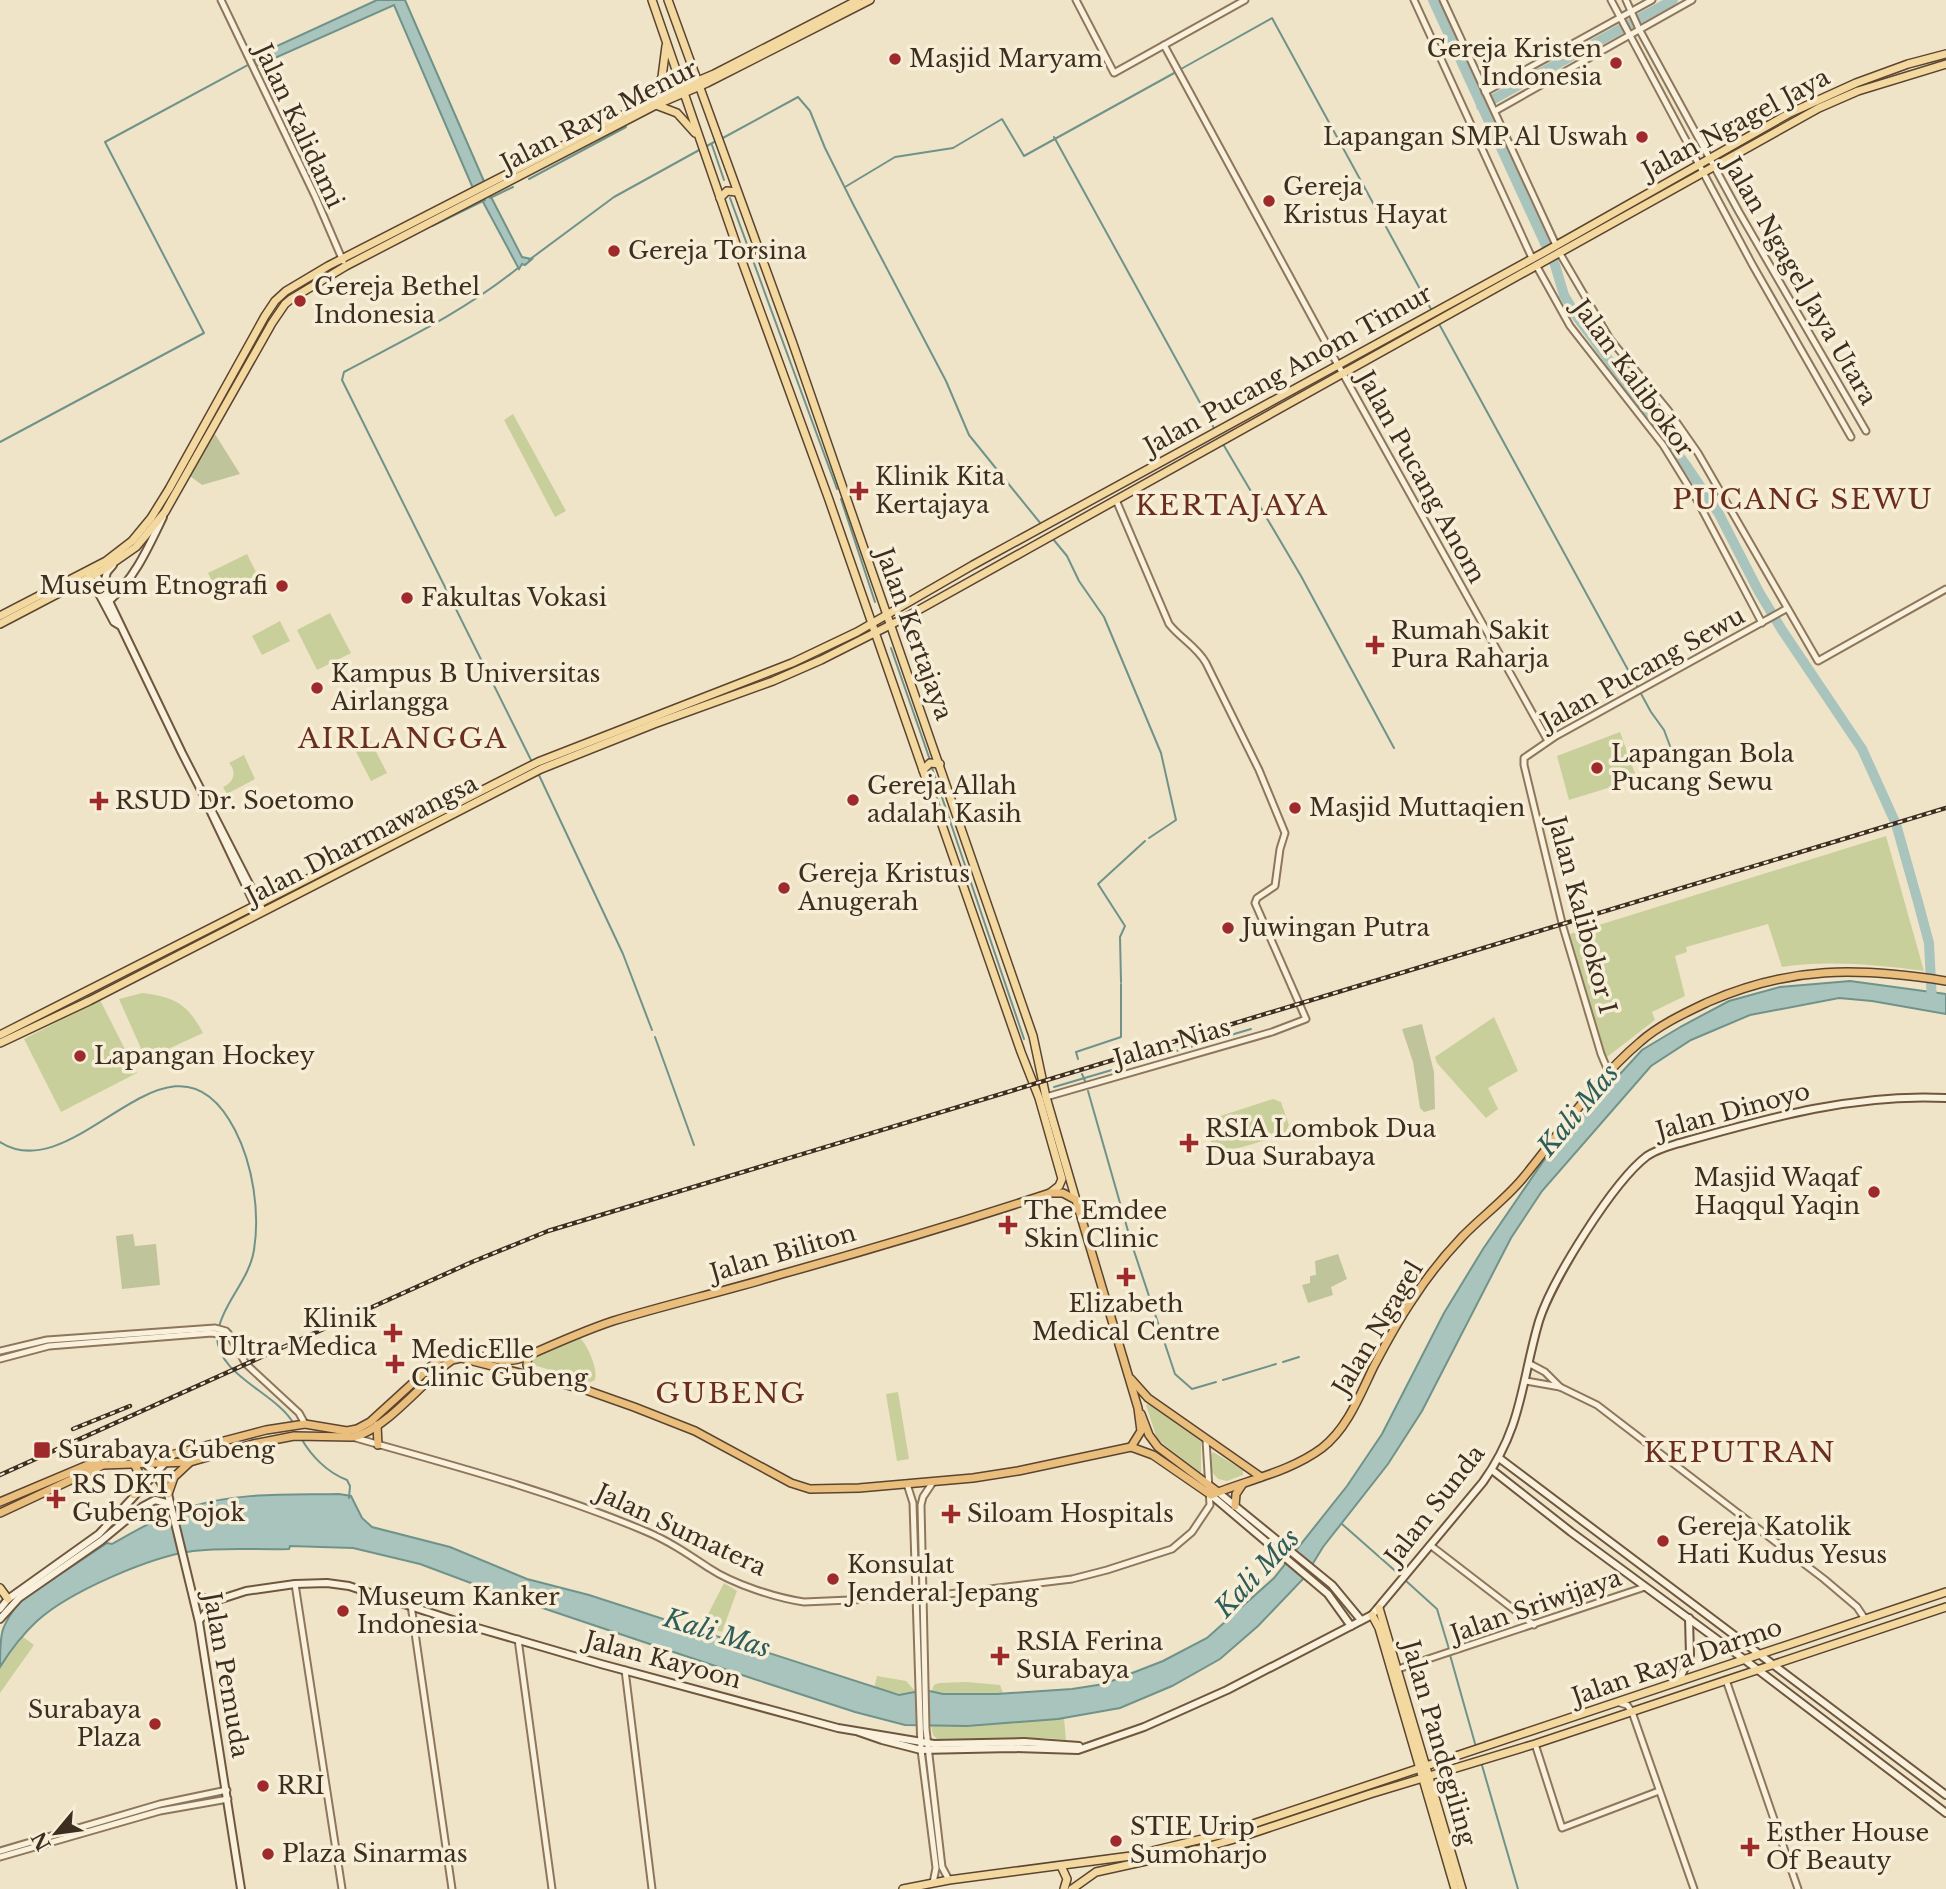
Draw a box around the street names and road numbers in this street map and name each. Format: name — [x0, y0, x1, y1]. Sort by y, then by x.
street label: Jalan Kalidami — [247, 36, 350, 213]
street label: Jalan Raya Menur — [493, 53, 702, 179]
street label: Jalan Ngagel Jaya — [1635, 62, 1835, 187]
street label: Jalan Ngagel Jaya Utara — [1716, 149, 1884, 410]
street label: Jalan Pucang Anom Timur — [1136, 278, 1437, 462]
street label: Jalan Kalibokor — [1565, 291, 1700, 462]
street label: Jalan Pucang Anom — [1350, 363, 1492, 588]
street label: Jalan Kertajaya — [869, 541, 959, 724]
street label: Jalan Pucang Sewu — [1533, 601, 1750, 738]
street label: Jalan Dharmawangsa — [239, 768, 483, 912]
street label: Jalan Kalibokor I — [1541, 810, 1623, 1017]
street label: Jalan Nias — [1107, 1012, 1234, 1074]
street label: Jalan Dinoyo — [1650, 1076, 1813, 1146]
street label: Jalan Biliton — [704, 1218, 859, 1288]
street label: Jalan Ngagel — [1325, 1255, 1429, 1402]
street label: Jalan Sunda — [1377, 1438, 1491, 1573]
street label: Jalan Sumatera — [589, 1476, 772, 1582]
street label: Jalan Sriwijaya — [1444, 1563, 1626, 1649]
street label: Jalan Pemuda — [197, 1587, 255, 1761]
street label: Jalan Raya Darmo — [1565, 1612, 1786, 1712]
street label: Jalan Kayoon — [579, 1624, 745, 1694]
street label: Jalan Pandegiling — [1396, 1634, 1483, 1849]

